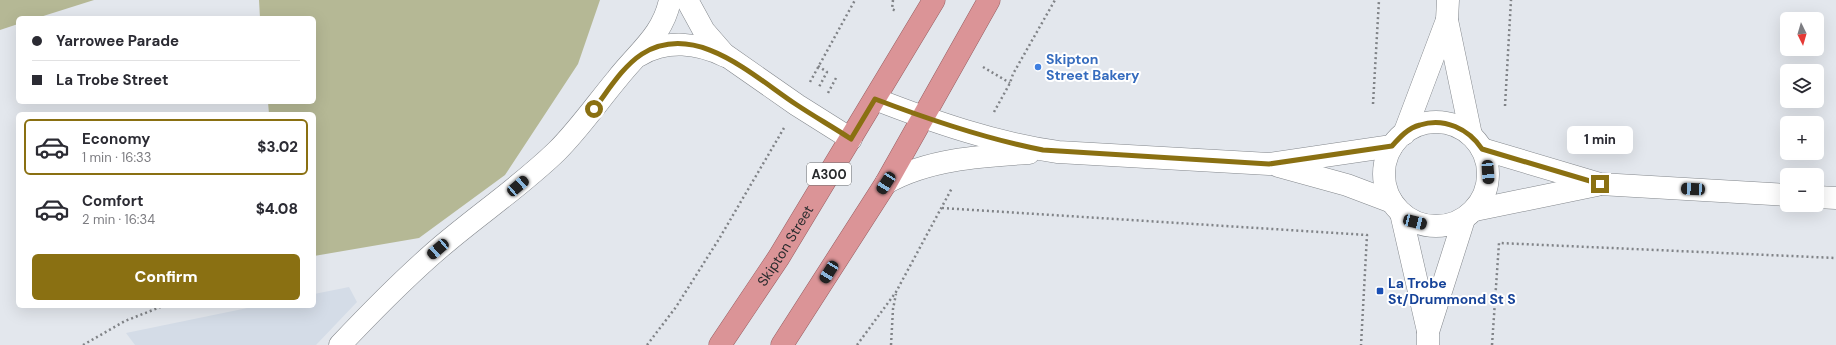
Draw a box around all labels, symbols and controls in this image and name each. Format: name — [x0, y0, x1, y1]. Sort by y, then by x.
north arrow — [1780, 12, 1824, 56]
map controls — [1780, 12, 1824, 212]
text: Yarrowee Parade — [56, 31, 179, 51]
place label: Skipton Street Bakery — [1046, 50, 1140, 84]
marker: Skipton Street Bakery — [1033, 62, 1043, 72]
button: layers — [1780, 64, 1824, 108]
text: La Trobe Street — [56, 70, 169, 90]
route start — [585, 100, 603, 118]
button: + — [1780, 116, 1824, 160]
callout: 1 min — [1567, 126, 1633, 154]
icon: car — [34, 129, 70, 165]
text: Economy — [82, 129, 150, 149]
text: 1 min — [1584, 131, 1616, 148]
text: $3.02 — [257, 137, 298, 157]
text: 1 min · 16:33 — [82, 149, 151, 166]
car — [1481, 160, 1495, 184]
road number: A300 — [807, 163, 851, 185]
button: − — [1780, 168, 1824, 212]
car — [874, 170, 898, 196]
car — [505, 174, 531, 198]
route end — [1591, 175, 1609, 193]
car — [1681, 182, 1705, 196]
icon: car — [34, 191, 70, 227]
text: Comfort — [82, 191, 143, 211]
text: $4.08 — [256, 199, 298, 219]
street label: Skipton Street — [753, 202, 817, 289]
text: 2 min · 16:34 — [82, 211, 155, 228]
car — [1402, 213, 1428, 231]
car — [425, 237, 451, 261]
button: Confirm — [32, 254, 300, 300]
car — [818, 259, 840, 285]
place label: La Trobe St/Drummond St S — [1388, 274, 1516, 308]
marker: La Trobe St/Drummond St S — [1375, 286, 1385, 296]

